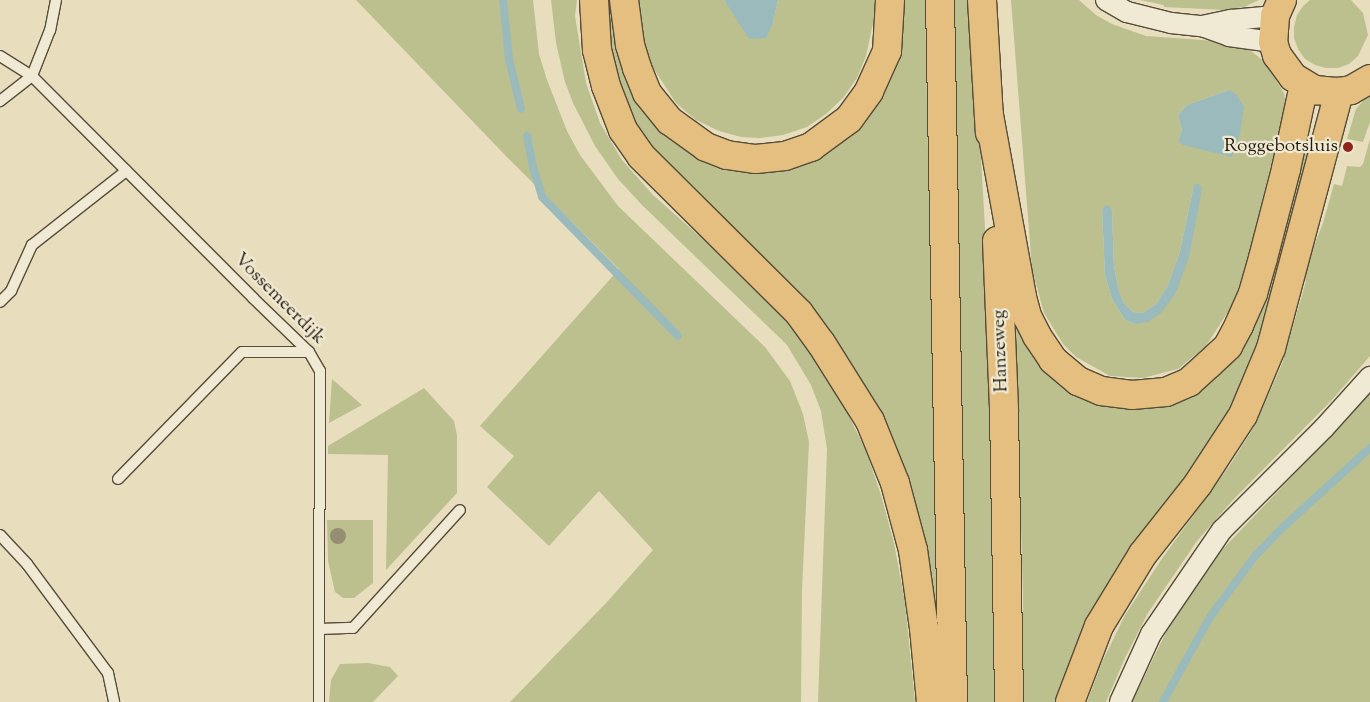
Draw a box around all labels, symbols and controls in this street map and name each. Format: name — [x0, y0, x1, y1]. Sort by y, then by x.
place label: Roggebotsluis — [1224, 136, 1338, 158]
marker: Roggebotsluis — [1342, 141, 1354, 153]
street label: Vossemeerdijk — [229, 249, 329, 349]
street label: Hanzeweg — [988, 309, 1014, 393]

